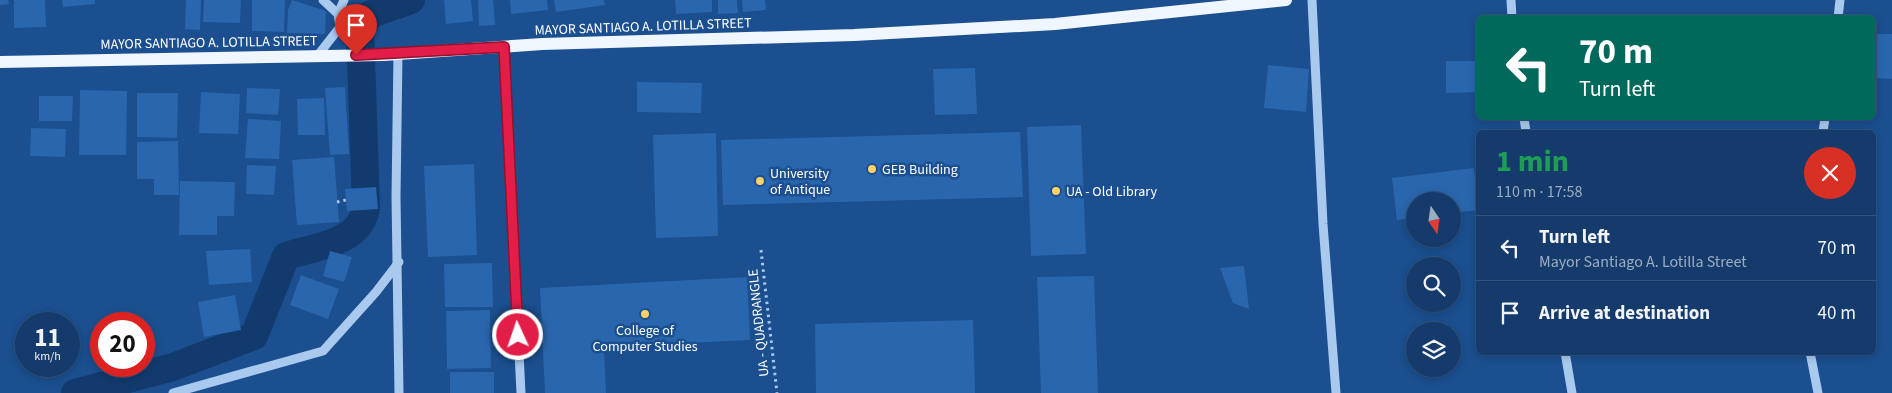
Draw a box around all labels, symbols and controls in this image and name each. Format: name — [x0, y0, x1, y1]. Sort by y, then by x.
pin — [335, 4, 377, 55]
icon: arrive — [342, 11, 370, 39]
street label: MAYOR SANTIAGO A. LOTILLA STREET — [534, 13, 752, 41]
text: 70 m — [1579, 27, 1653, 77]
street label: MAYOR SANTIAGO A. LOTILLA STREET — [100, 31, 318, 55]
icon: left — [1496, 35, 1561, 100]
text: Turn left — [1579, 73, 1655, 105]
text: 1 min — [1496, 140, 1569, 183]
button: close — [1804, 147, 1856, 199]
place label: GEB Building — [882, 160, 958, 180]
marker: GEB Building — [866, 163, 878, 175]
place label: University of Antique — [770, 164, 830, 200]
marker: University of Antique — [754, 175, 766, 187]
text: 110 m · 17:58 — [1496, 181, 1583, 203]
place label: UA - Old Library — [1066, 182, 1158, 202]
marker: UA - Old Library — [1050, 185, 1062, 197]
north arrow — [1406, 192, 1461, 248]
map controls — [1406, 192, 1461, 377]
text: Turn left — [1539, 224, 1610, 251]
icon: left — [1496, 234, 1524, 262]
text: 70 m — [1818, 235, 1856, 262]
text: Mayor Santiago A. Lotilla Street — [1539, 251, 1747, 273]
button: search — [1406, 257, 1461, 312]
street label: UA - QUADRANGLE — [743, 268, 775, 378]
icon: arrive — [1496, 299, 1524, 327]
text: Arrive at destination — [1539, 300, 1710, 327]
text: 40 m — [1818, 300, 1856, 327]
position arrow — [491, 308, 543, 360]
marker: College of Computer Studies — [639, 308, 651, 320]
speed limit sign: 20 — [90, 312, 155, 377]
text: 11 — [34, 320, 61, 356]
place label: College of Computer Studies — [592, 321, 698, 357]
button: layers — [1406, 322, 1461, 377]
text: km/h — [34, 348, 61, 365]

